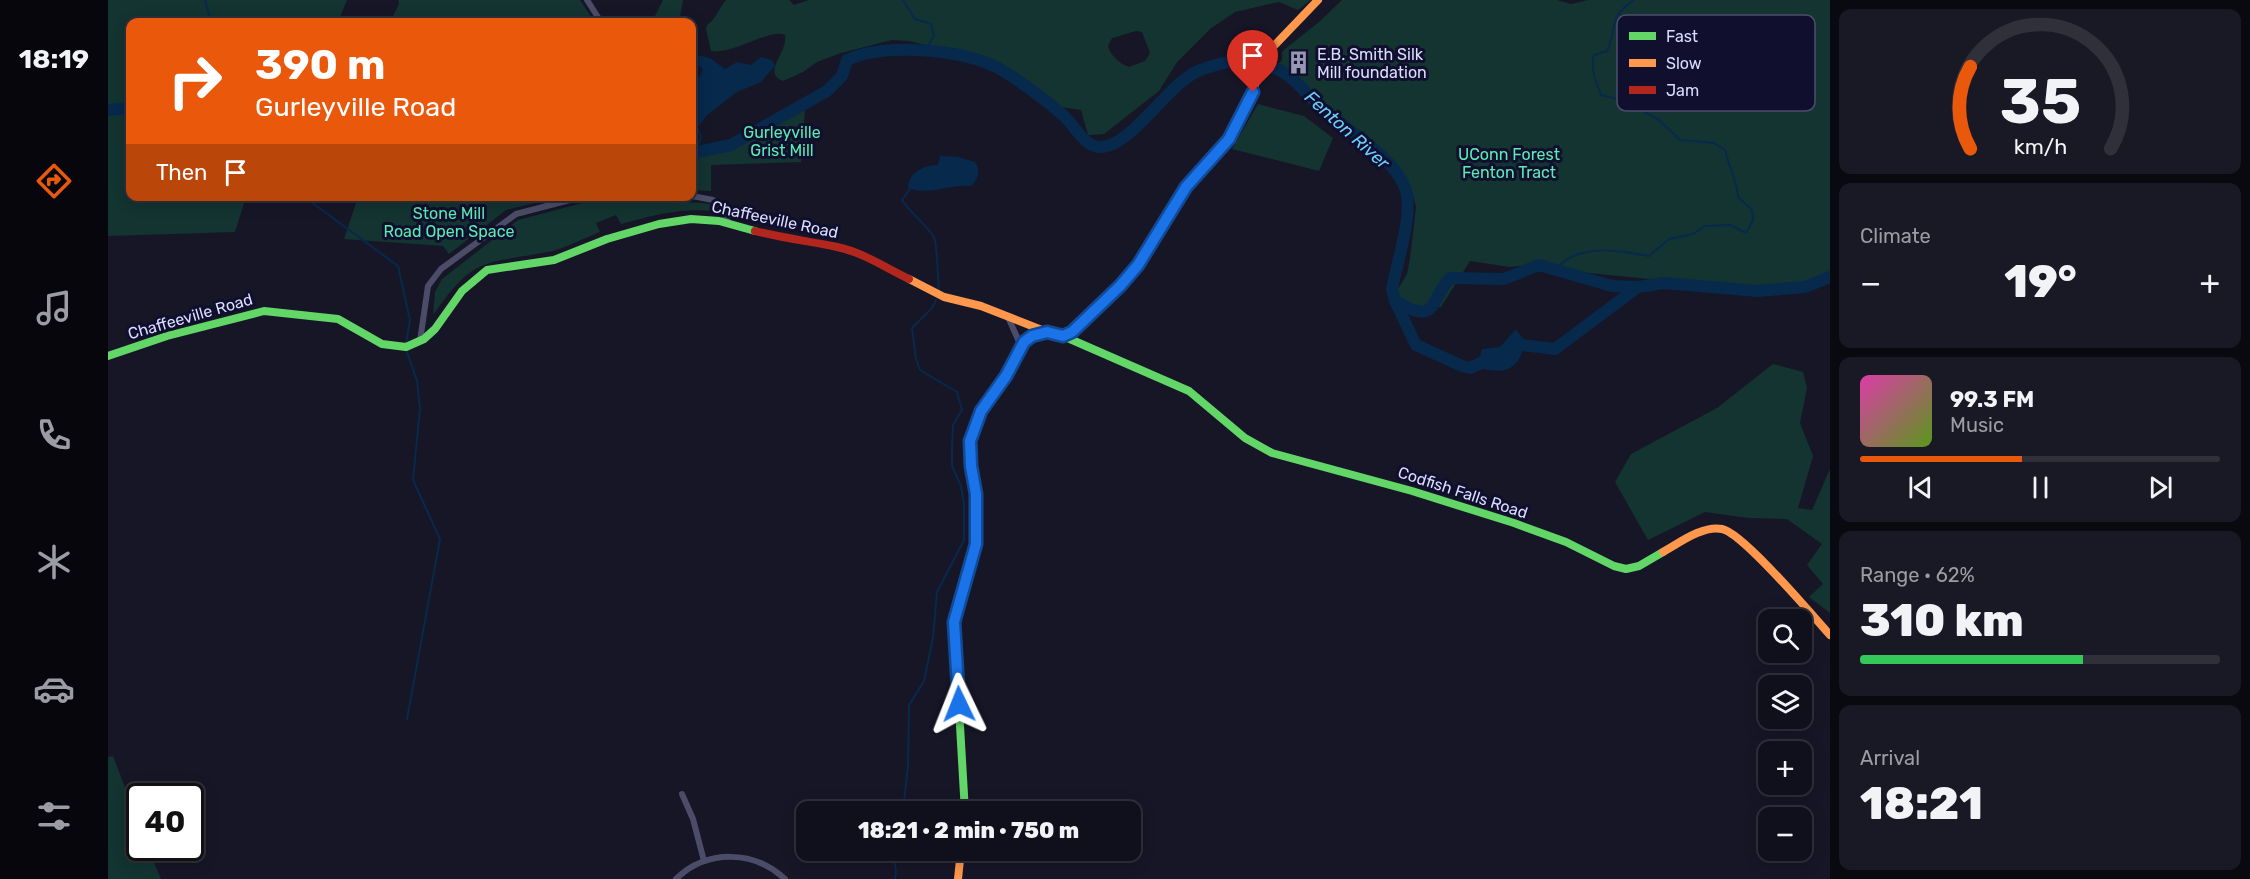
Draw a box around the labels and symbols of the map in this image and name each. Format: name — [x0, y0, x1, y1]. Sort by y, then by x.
legend — [1617, 15, 1815, 111]
text: Fast — [1666, 27, 1698, 46]
pin — [1227, 30, 1278, 92]
place label: E.B. Smith Silk Mill foundation — [1317, 45, 1427, 82]
building icon: E.B. Smith Silk Mill foundation — [1286, 50, 1312, 76]
text: Slow — [1666, 54, 1702, 73]
text: Jam — [1666, 81, 1699, 100]
water label: Fenton River — [1300, 86, 1395, 175]
park label: Gurleyville Grist Mill — [743, 123, 821, 160]
park label: UConn Forest Fenton Tract — [1458, 145, 1560, 182]
street label: Chaffeeville Road — [710, 197, 840, 242]
park label: Stone Mill Road Open Space — [384, 204, 514, 241]
street label: Chaffeeville Road — [126, 290, 255, 343]
street label: Codfish Falls Road — [1395, 463, 1530, 522]
position arrow — [927, 672, 991, 736]
speed limit sign: 40 — [126, 783, 204, 861]

